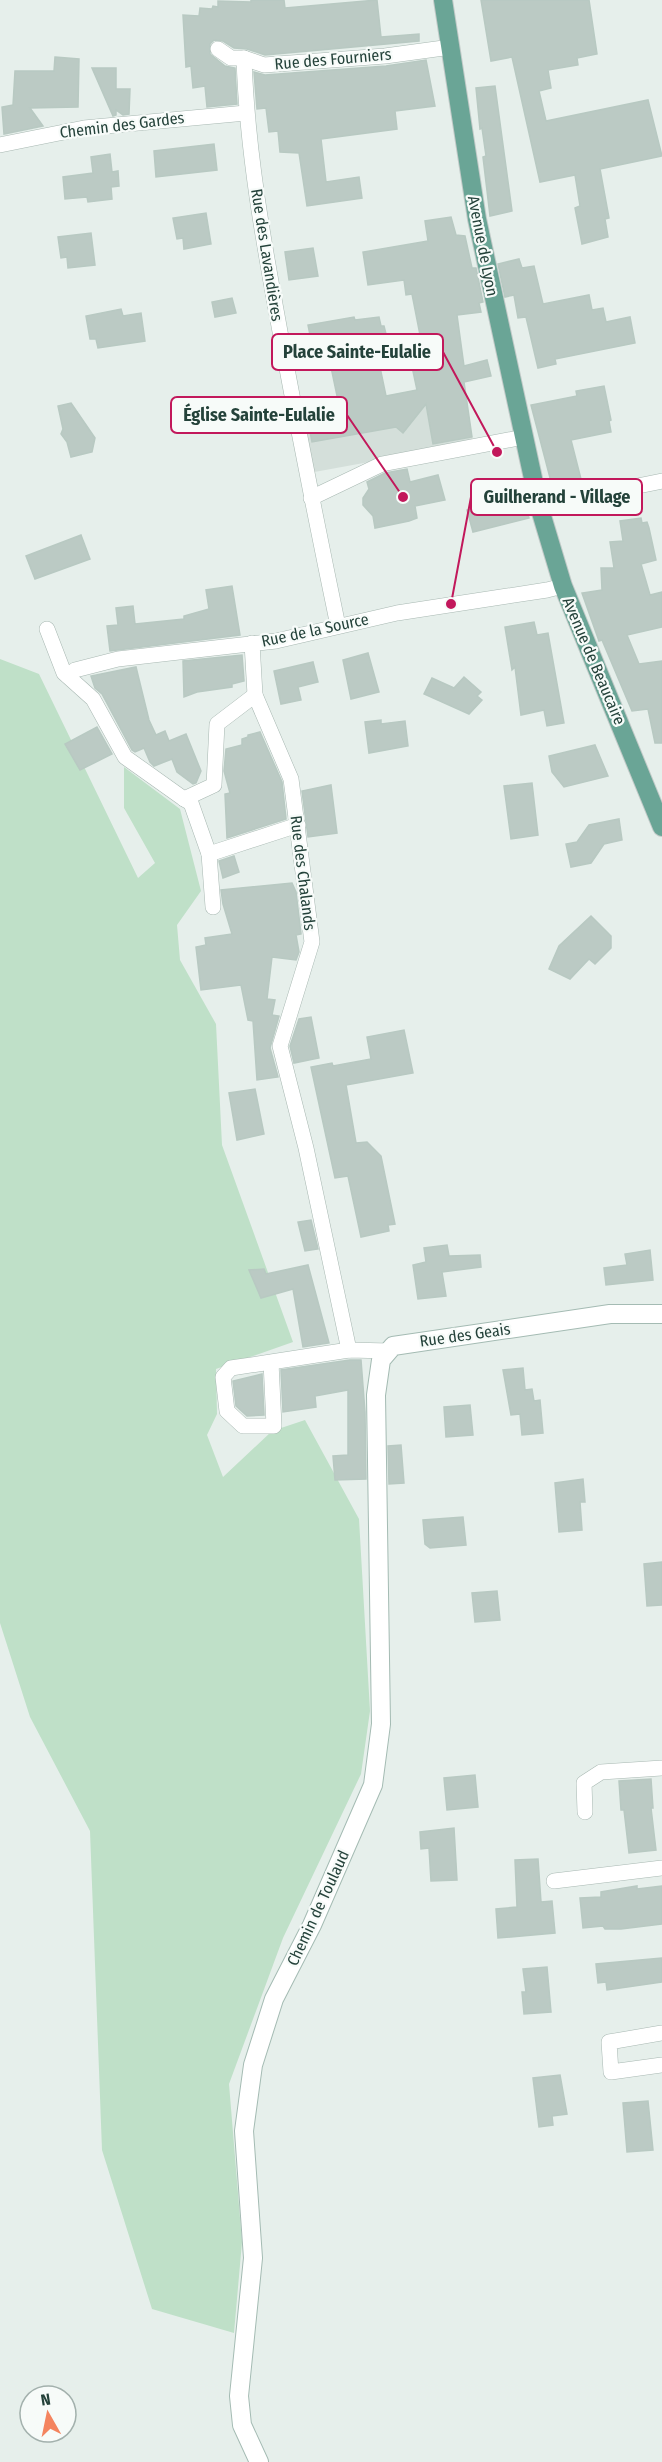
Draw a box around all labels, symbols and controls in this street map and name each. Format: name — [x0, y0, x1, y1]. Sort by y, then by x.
street label: Rue des Fourniers — [274, 44, 392, 74]
street label: Chemin des Gardes — [59, 108, 186, 142]
street label: Rue des Lavandières — [247, 187, 287, 323]
street label: Avenue de Lyon — [464, 194, 502, 298]
callout: Place Sainte-Eulalie — [272, 334, 443, 370]
text: Place Sainte-Eulalie — [283, 341, 431, 363]
callout: Église Sainte-Eulalie — [171, 397, 347, 433]
text: Église Sainte-Eulalie — [183, 403, 335, 426]
callout: Guilherand - Village — [471, 479, 642, 515]
text: Guilherand - Village — [484, 486, 630, 508]
street label: Avenue de Beaucaire — [559, 595, 629, 728]
street label: Rue de la Source — [260, 609, 370, 651]
street label: Rue des Chalands — [287, 814, 320, 932]
street label: Rue des Geais — [418, 1319, 512, 1351]
street label: Chemin de Toulaud — [283, 1847, 353, 1969]
north arrow — [18, 2384, 78, 2444]
text: N — [40, 2390, 52, 2410]

